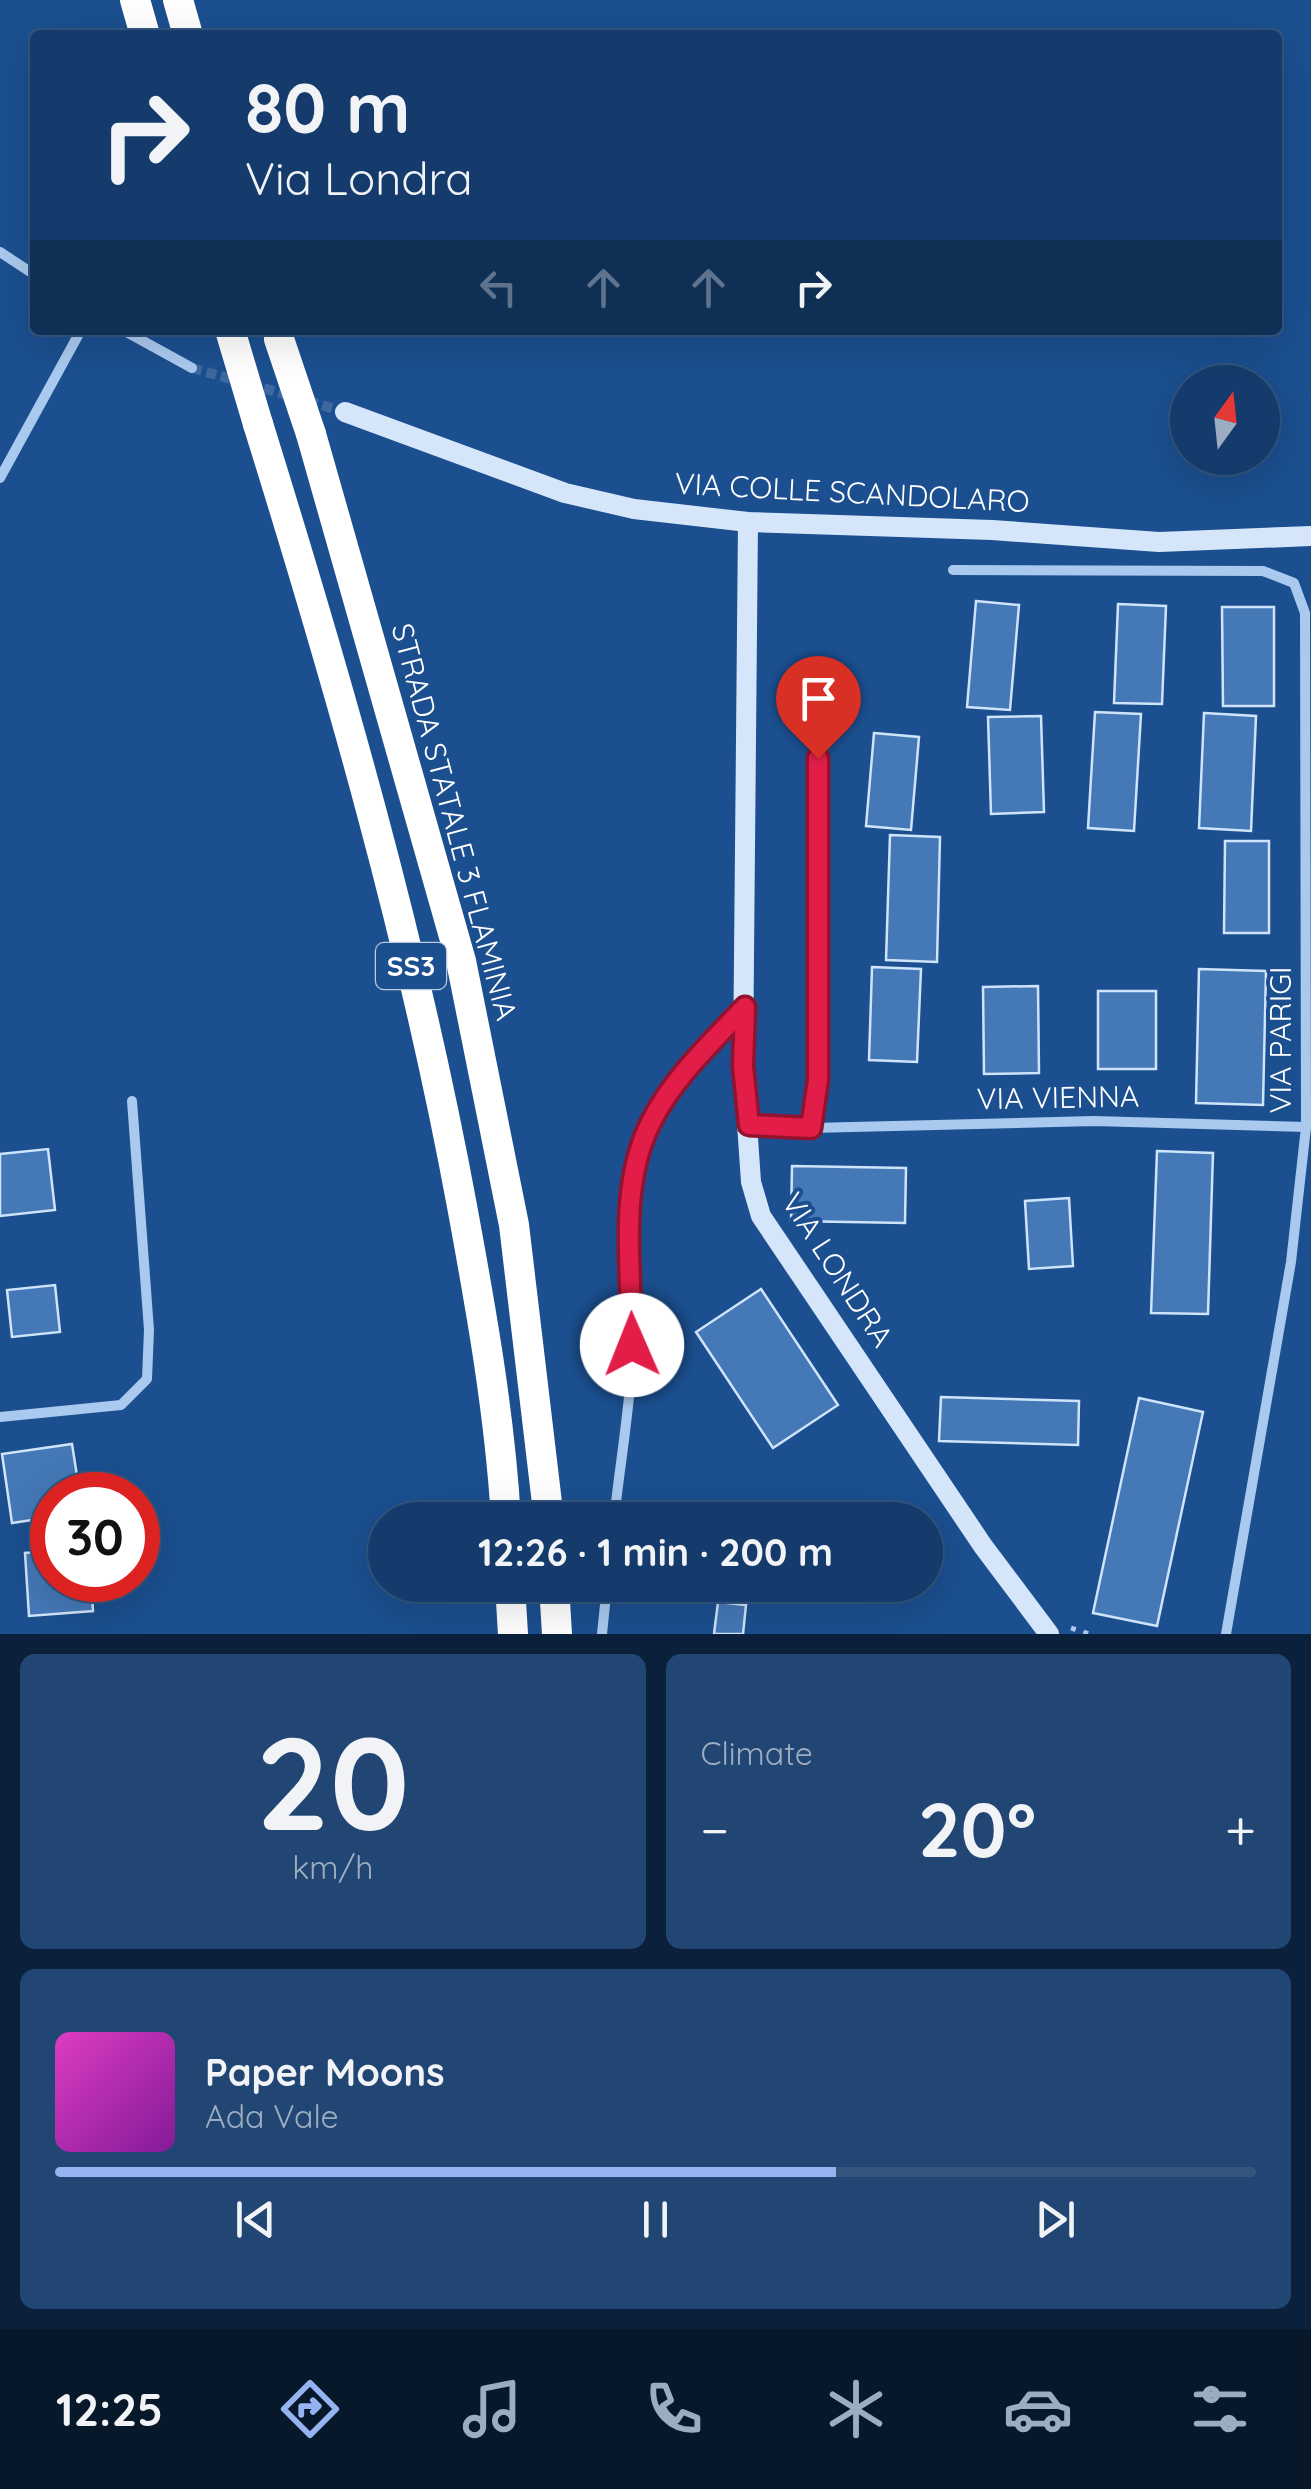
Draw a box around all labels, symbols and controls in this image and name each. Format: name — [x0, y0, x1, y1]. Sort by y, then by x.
text: 80 m — [245, 63, 410, 151]
icon: right — [80, 70, 210, 200]
text: Via Londra — [245, 150, 473, 206]
icon: left — [471, 260, 526, 315]
icon: ahead — [576, 260, 631, 315]
icon: ahead — [681, 260, 736, 315]
icon: right — [786, 260, 841, 315]
north arrow — [1170, 365, 1280, 475]
map controls — [1170, 365, 1280, 475]
street label: VIA COLLE SCANDOLARO — [674, 464, 1030, 520]
street label: STRADA STATALE 3 FLAMINIA — [384, 619, 526, 1024]
pin — [776, 656, 861, 759]
icon: arrive — [791, 671, 846, 726]
road number: SS3 — [376, 943, 446, 989]
street label: VIA PARIGI — [1261, 966, 1299, 1114]
street label: VIA VIENNA — [976, 1077, 1140, 1117]
street label: VIA LONDRA — [774, 1185, 902, 1354]
position arrow — [580, 1293, 684, 1397]
speed limit sign: 30 — [30, 1472, 160, 1602]
text: 12:26 · 1 min · 200 m — [478, 1528, 833, 1576]
text: 20 — [256, 1700, 410, 1863]
text: Climate — [701, 1733, 813, 1773]
text: 20° — [918, 1782, 1036, 1876]
text: − — [701, 1795, 729, 1864]
text: + — [1225, 1795, 1256, 1864]
text: km/h — [292, 1847, 373, 1887]
text: Paper Moons — [205, 2048, 445, 2096]
text: Ada Vale — [205, 2096, 339, 2136]
icon: previous — [228, 2192, 283, 2247]
icon: pause — [628, 2192, 683, 2247]
icon: next — [1028, 2192, 1083, 2247]
icon: directions — [275, 2374, 345, 2444]
icon: music — [457, 2374, 527, 2444]
icon: phone — [639, 2374, 709, 2444]
icon: climate — [821, 2374, 891, 2444]
icon: car — [1003, 2374, 1073, 2444]
icon: filters — [1185, 2374, 1255, 2444]
text: 12:25 — [56, 2381, 163, 2437]

